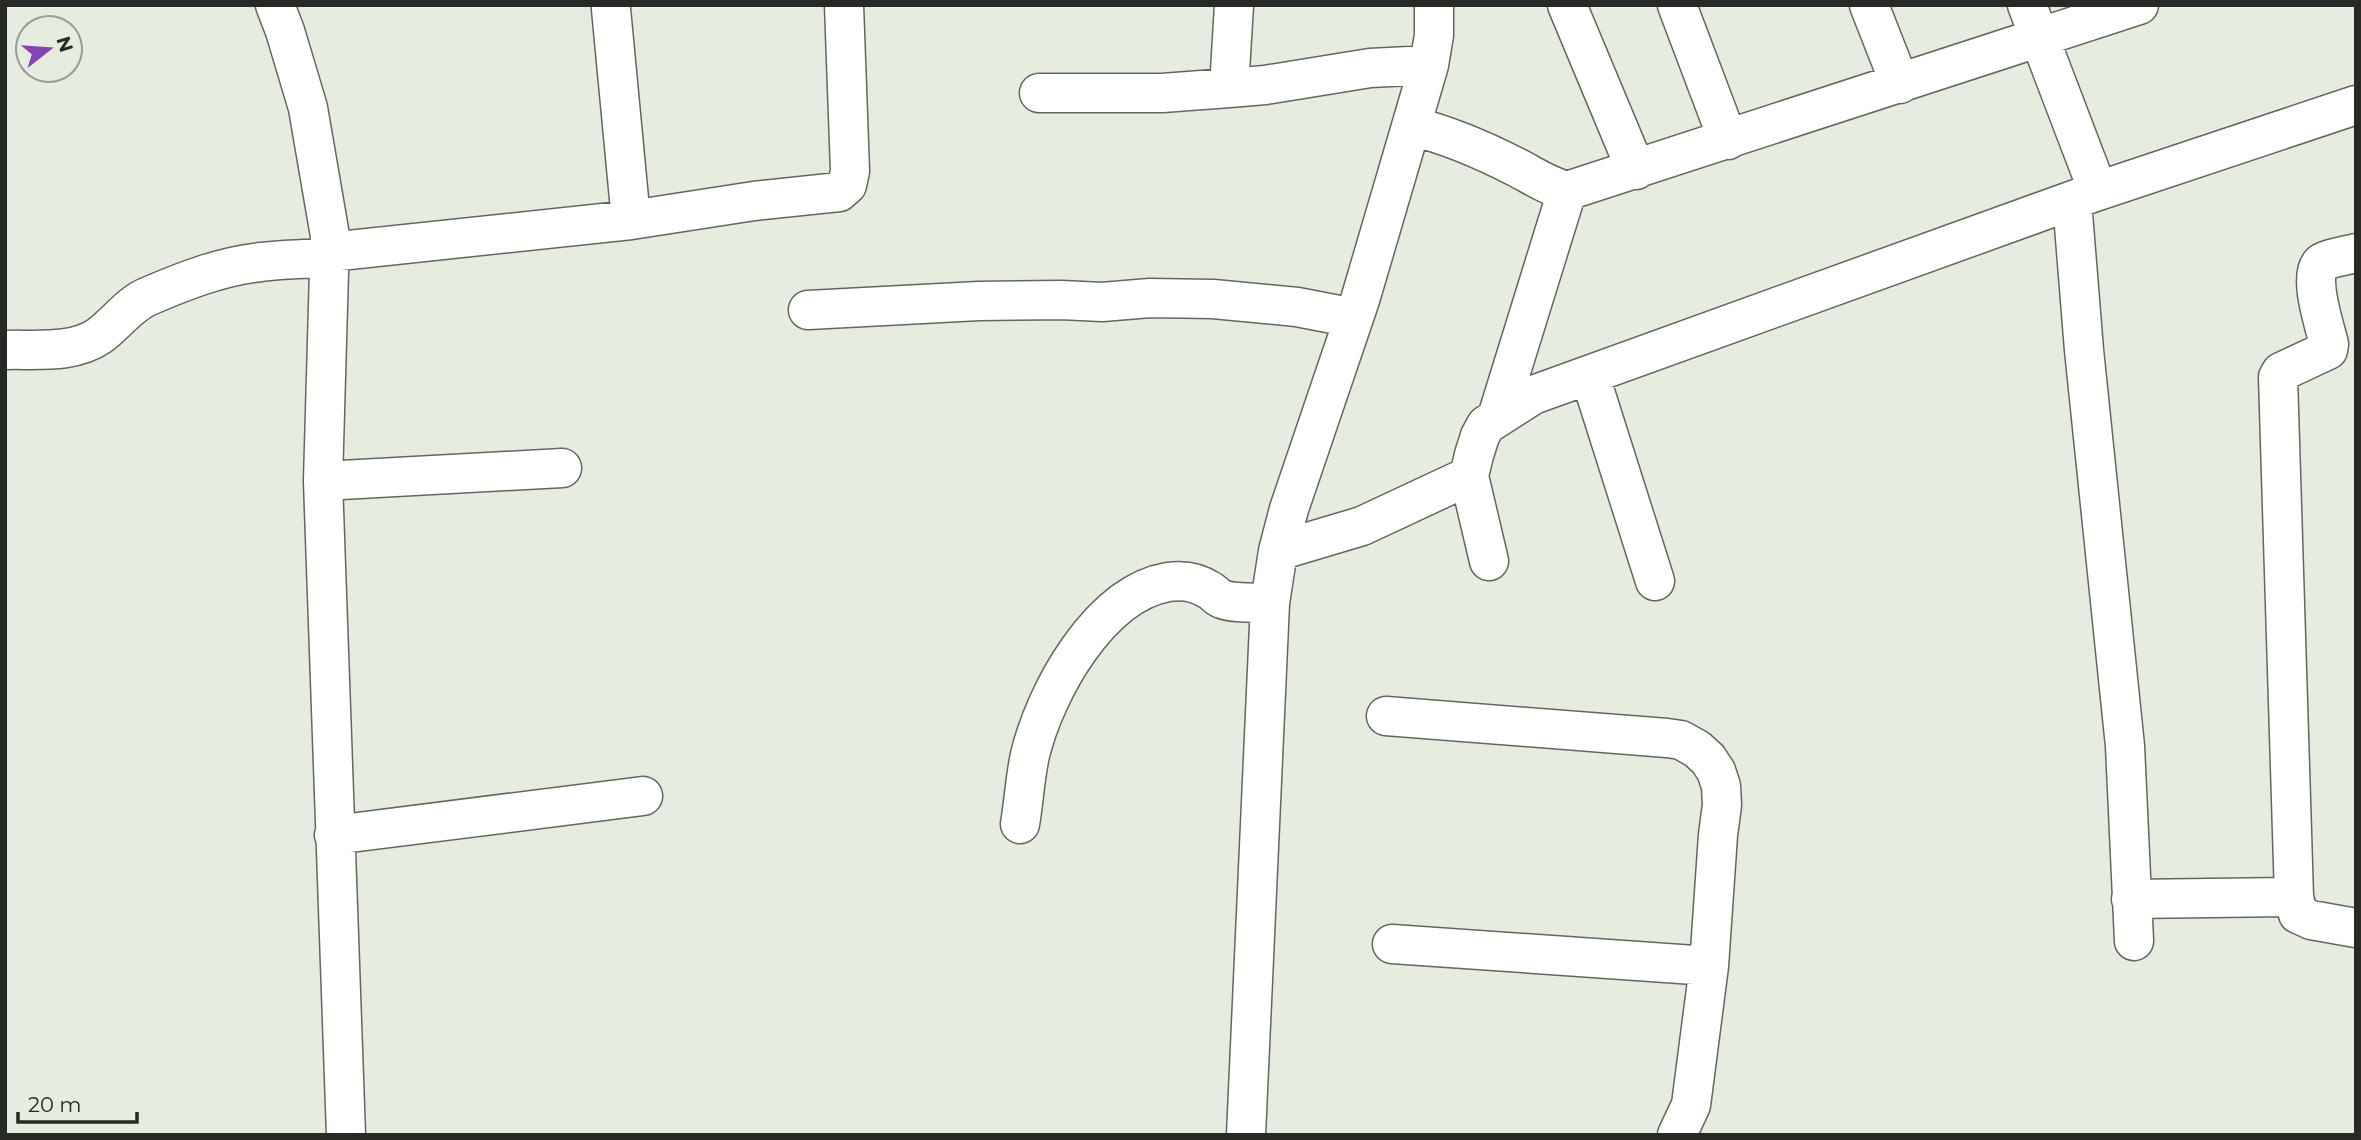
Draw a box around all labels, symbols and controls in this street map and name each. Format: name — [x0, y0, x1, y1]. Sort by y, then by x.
north arrow — [14, 14, 84, 84]
text: N — [52, 33, 78, 55]
scale bar — [18, 1080, 136, 1124]
text: 20 m — [28, 1092, 82, 1117]

